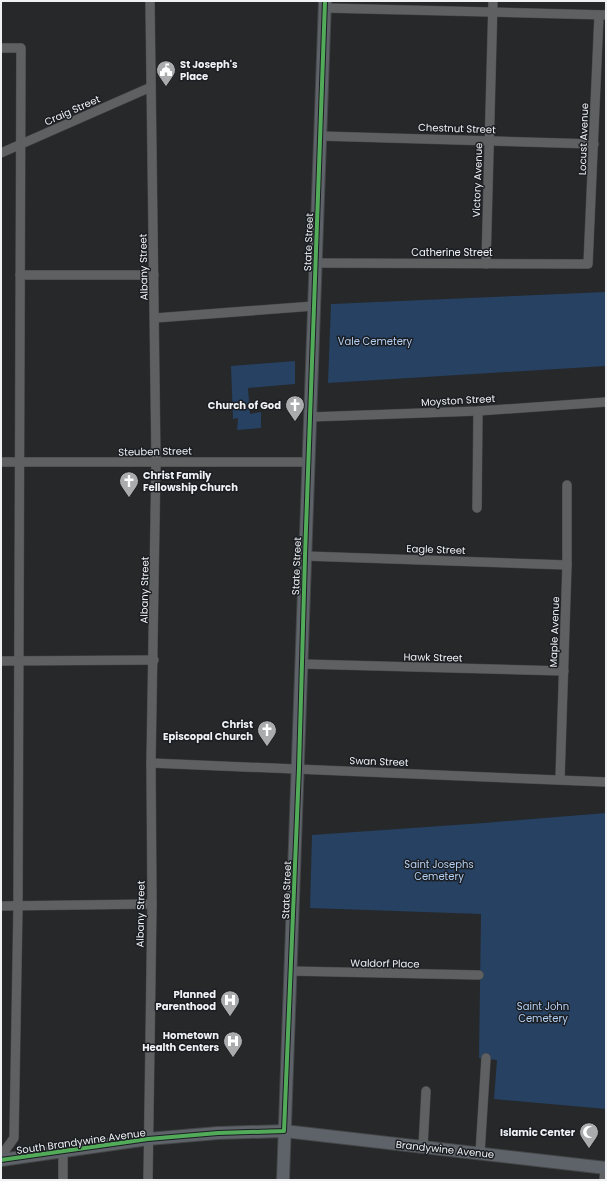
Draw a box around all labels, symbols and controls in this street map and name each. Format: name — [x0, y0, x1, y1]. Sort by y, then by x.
place label: St Joseph's Place — [180, 57, 238, 84]
public building icon: St Joseph's Place — [155, 59, 177, 87]
street label: Craig Street — [42, 91, 103, 129]
street label: Locust Avenue — [575, 103, 592, 175]
street label: Chestnut Street — [418, 120, 496, 137]
street label: Victory Avenue — [469, 142, 486, 218]
street label: State Street — [300, 212, 317, 271]
street label: Albany Street — [135, 233, 152, 300]
street label: Catherine Street — [411, 245, 493, 260]
park label: Vale Cemetery — [338, 334, 413, 349]
street label: Moyston Street — [421, 391, 496, 410]
church icon: Church of God — [284, 394, 306, 422]
place label: Church of God — [208, 398, 281, 413]
street label: Steuben Street — [118, 443, 192, 460]
place label: Christ Family Fellowship Church — [143, 468, 238, 495]
church icon: Christ Family Fellowship Church — [118, 470, 140, 498]
street label: State Street — [288, 536, 305, 595]
street label: Eagle Street — [406, 541, 466, 558]
street label: Albany Street — [136, 556, 153, 623]
street label: Maple Avenue — [546, 596, 563, 668]
street label: Hawk Street — [403, 649, 463, 666]
place label: Christ Episcopal Church — [163, 717, 253, 744]
church icon: Christ Episcopal Church — [256, 719, 278, 747]
street label: Swan Street — [349, 753, 409, 770]
park label: Saint Josephs Cemetery — [404, 857, 474, 884]
street label: State Street — [278, 860, 295, 919]
street label: Albany Street — [132, 880, 149, 947]
street label: Waldorf Place — [350, 955, 420, 972]
place label: Planned Parenthood — [155, 987, 216, 1014]
hospital icon: Planned Parenthood — [219, 989, 241, 1017]
park label: Saint John Cemetery — [517, 999, 569, 1026]
place label: Hometown Health Centers — [142, 1028, 219, 1055]
hospital icon: Hometown Health Centers — [222, 1030, 244, 1058]
mosque icon: Islamic Center — [578, 1121, 600, 1149]
street label: South Brandywine Avenue — [16, 1125, 147, 1158]
place label: Islamic Center — [500, 1125, 576, 1140]
street label: Brandywine Avenue — [395, 1137, 495, 1162]

